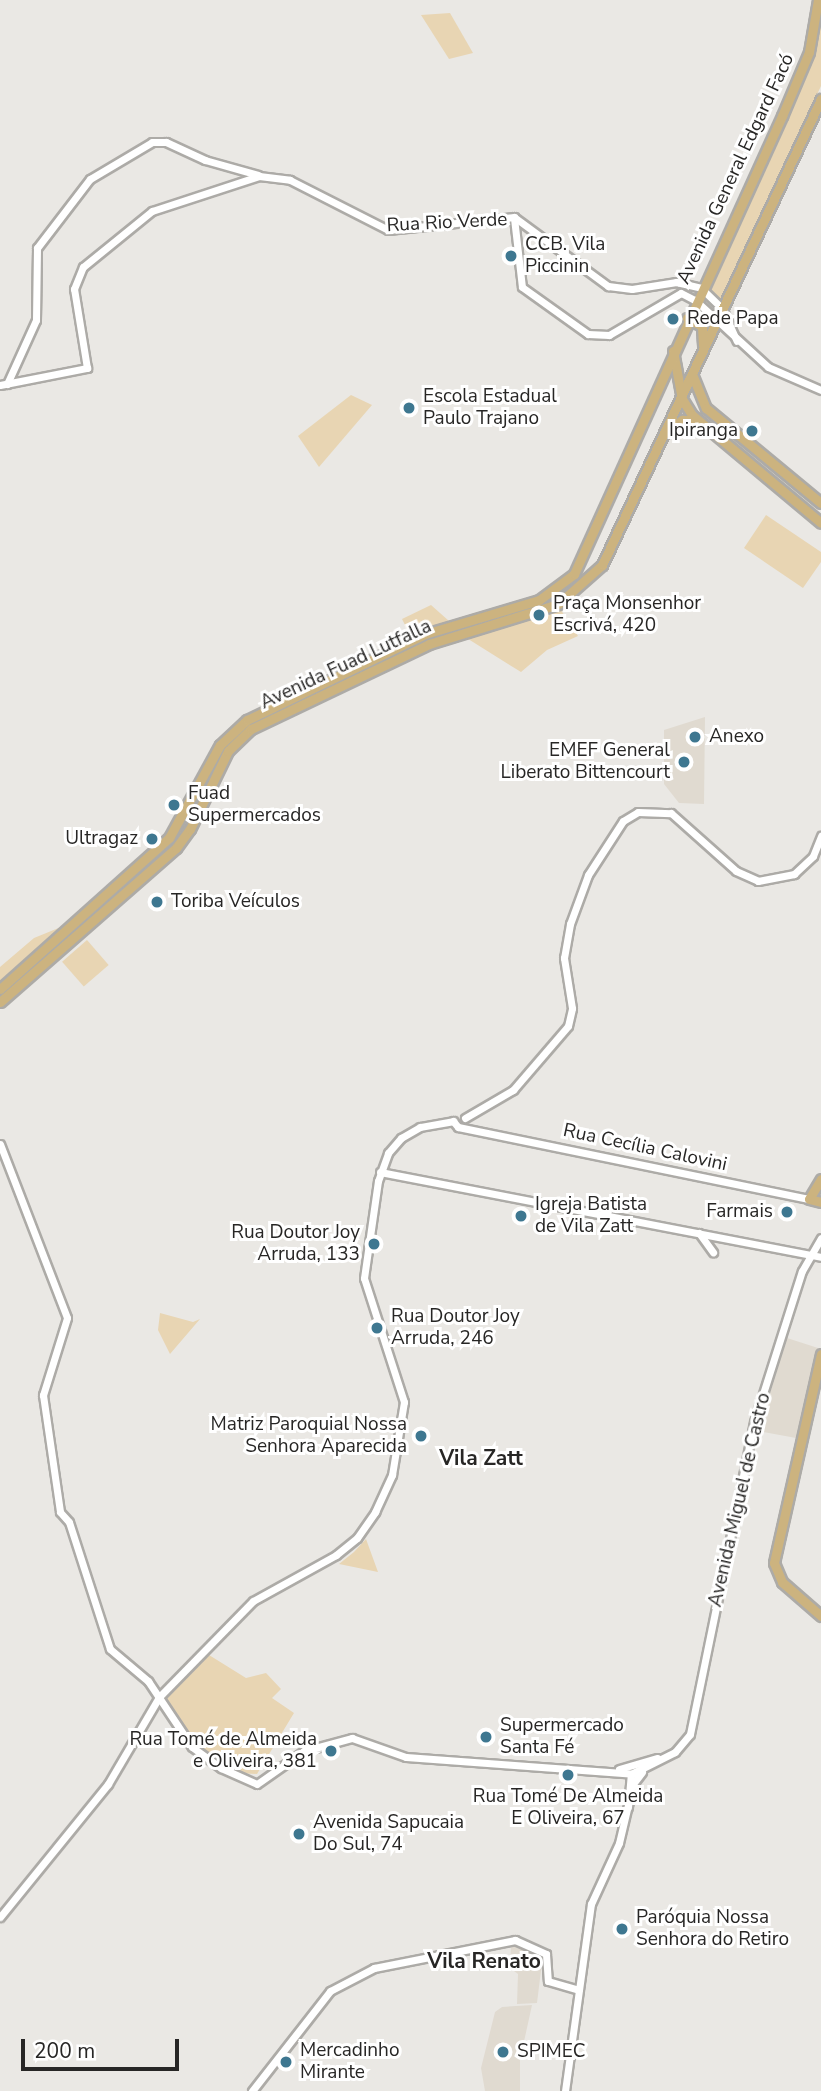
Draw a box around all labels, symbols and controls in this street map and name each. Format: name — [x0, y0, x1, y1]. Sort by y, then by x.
street label: Avenida General Edgard Facó — [673, 50, 799, 288]
street label: Rua Rio Verde — [386, 208, 508, 238]
place label: CCB. Vila Piccinin — [525, 234, 605, 278]
marker: CCB. Vila Piccinin — [503, 248, 519, 264]
place label: Rede Papa — [687, 308, 778, 330]
marker: Rede Papa — [665, 311, 681, 327]
place label: Escola Estadual Paulo Trajano — [423, 386, 557, 430]
marker: Escola Estadual Paulo Trajano — [401, 400, 417, 416]
place label: Ipiranga — [669, 420, 738, 442]
marker: Ipiranga — [744, 423, 760, 439]
place label: Praça Monsenhor Escrivá, 420 — [553, 593, 701, 637]
marker: Praça Monsenhor Escrivá, 420 — [531, 607, 547, 623]
street label: Avenida Fuad Lutfalla — [257, 615, 435, 715]
place label: Anexo — [709, 726, 764, 748]
marker: Anexo — [687, 729, 703, 745]
place label: EMEF General Liberato Bittencourt — [500, 740, 670, 784]
marker: EMEF General Liberato Bittencourt — [676, 754, 692, 770]
place label: Fuad Supermercados — [188, 783, 321, 827]
marker: Fuad Supermercados — [166, 797, 182, 813]
place label: Ultragaz — [65, 828, 138, 850]
marker: Ultragaz — [144, 831, 160, 847]
place label: Toriba Veículos — [171, 891, 300, 913]
marker: Toriba Veículos — [149, 894, 165, 910]
street label: Rua Cecília Calovini — [561, 1119, 729, 1177]
place label: Igreja Batista de Vila Zatt — [535, 1194, 647, 1238]
place label: Farmais — [706, 1201, 773, 1223]
marker: Farmais — [779, 1204, 795, 1220]
marker: Igreja Batista de Vila Zatt — [513, 1208, 529, 1224]
place label: Rua Doutor Joy Arruda, 133 — [231, 1222, 360, 1266]
marker: Rua Doutor Joy Arruda, 133 — [366, 1236, 382, 1252]
place label: Rua Doutor Joy Arruda, 246 — [391, 1306, 520, 1350]
marker: Rua Doutor Joy Arruda, 246 — [369, 1320, 385, 1336]
street label: Avenida Miguel de Castro — [704, 1391, 776, 1609]
place label: Matriz Paroquial Nossa Senhora Aparecida — [211, 1414, 407, 1458]
marker: Matriz Paroquial Nossa Senhora Aparecida — [413, 1428, 429, 1444]
district label: Vila Zatt — [439, 1445, 523, 1471]
place label: Supermercado Santa Fé — [500, 1715, 624, 1759]
place label: Rua Tomé de Almeida e Oliveira, 381 — [129, 1729, 317, 1773]
marker: Supermercado Santa Fé — [478, 1729, 494, 1745]
marker: Rua Tomé de Almeida e Oliveira, 381 — [323, 1743, 339, 1759]
marker: Rua Tomé De Almeida E Oliveira, 67 — [560, 1767, 576, 1783]
place label: Rua Tomé De Almeida E Oliveira, 67 — [473, 1786, 663, 1830]
place label: Avenida Sapucaia Do Sul, 74 — [313, 1812, 464, 1856]
marker: Avenida Sapucaia Do Sul, 74 — [291, 1826, 307, 1842]
place label: Paróquia Nossa Senhora do Retiro — [636, 1907, 789, 1951]
marker: Paróquia Nossa Senhora do Retiro — [614, 1921, 630, 1937]
district label: Vila Renato — [427, 1948, 541, 1974]
scale bar — [24, 2024, 182, 2068]
text: 200 m — [34, 2037, 95, 2065]
place label: Mercadinho Mirante — [300, 2040, 399, 2084]
place label: SPIMEC — [517, 2041, 586, 2063]
marker: SPIMEC — [495, 2044, 511, 2060]
marker: Mercadinho Mirante — [278, 2054, 294, 2070]

